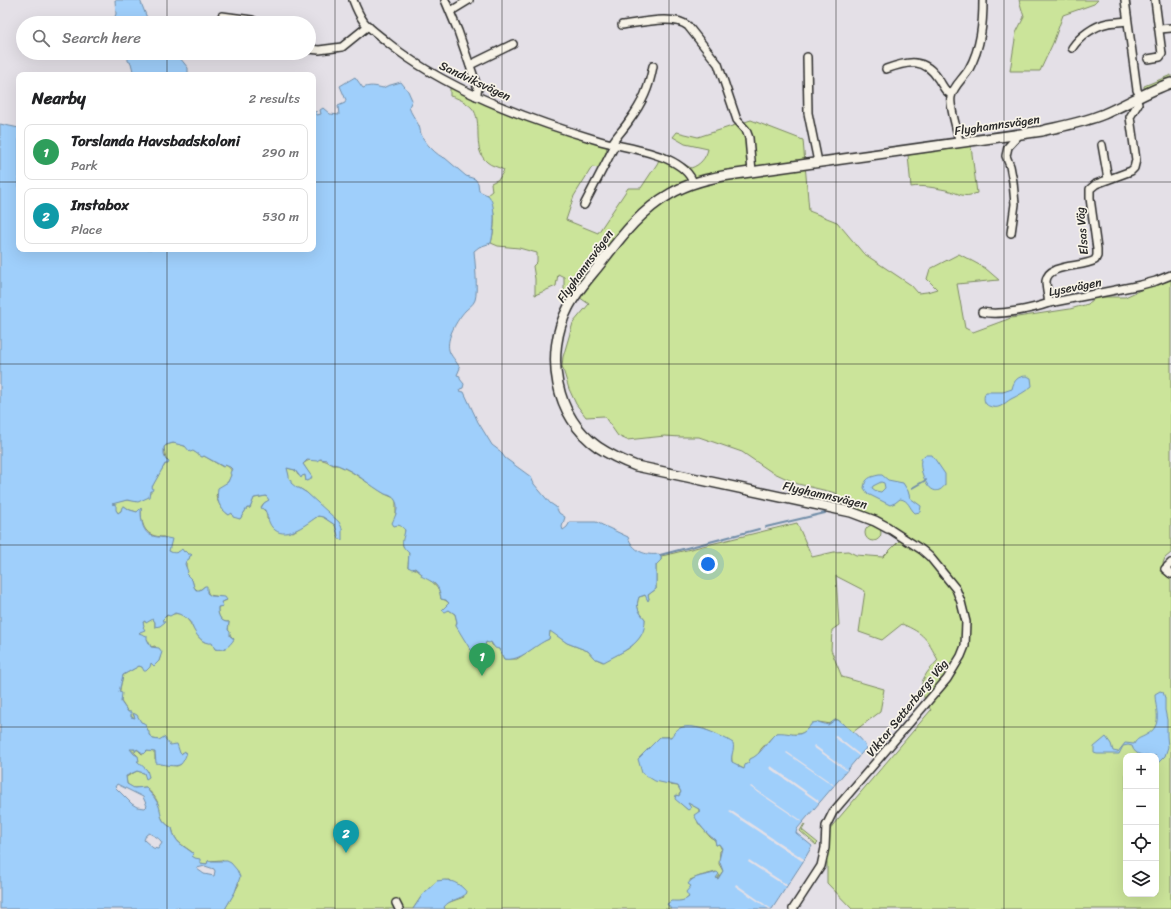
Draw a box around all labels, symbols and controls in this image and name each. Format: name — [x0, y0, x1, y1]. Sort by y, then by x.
search box — [16, 16, 316, 60]
text: Search here — [62, 25, 141, 51]
icon: search — [30, 27, 52, 49]
street label: Sandviksvägen — [435, 55, 515, 107]
text: Nearby — [32, 83, 86, 113]
text: 2 results — [249, 87, 300, 110]
street label: Flyghamnsvägen — [953, 108, 1042, 142]
text: Torslanda Havsbadskoloni — [71, 128, 240, 154]
text: 1 — [43, 141, 49, 164]
text: 290 m — [262, 141, 299, 164]
text: Park — [71, 154, 98, 177]
text: Instabox — [71, 192, 129, 218]
text: 2 — [42, 205, 50, 228]
text: 530 m — [262, 205, 299, 228]
street label: Elsas Väg — [1069, 206, 1095, 256]
text: Place — [71, 218, 102, 241]
street label: Flyghamnsvägen — [551, 224, 620, 307]
street label: Lysevägen — [1047, 271, 1104, 303]
street label: Flyghamnsvägen — [781, 475, 870, 516]
your location — [698, 554, 718, 574]
pin: 1 — [469, 643, 495, 676]
street label: Viktor Setterbergs Väg — [860, 654, 954, 762]
map controls — [1123, 753, 1159, 897]
button: + — [1123, 753, 1159, 789]
button: − — [1123, 789, 1159, 825]
pin: 2 — [333, 820, 359, 853]
button: locate — [1123, 825, 1159, 861]
button: layers — [1123, 861, 1159, 897]

